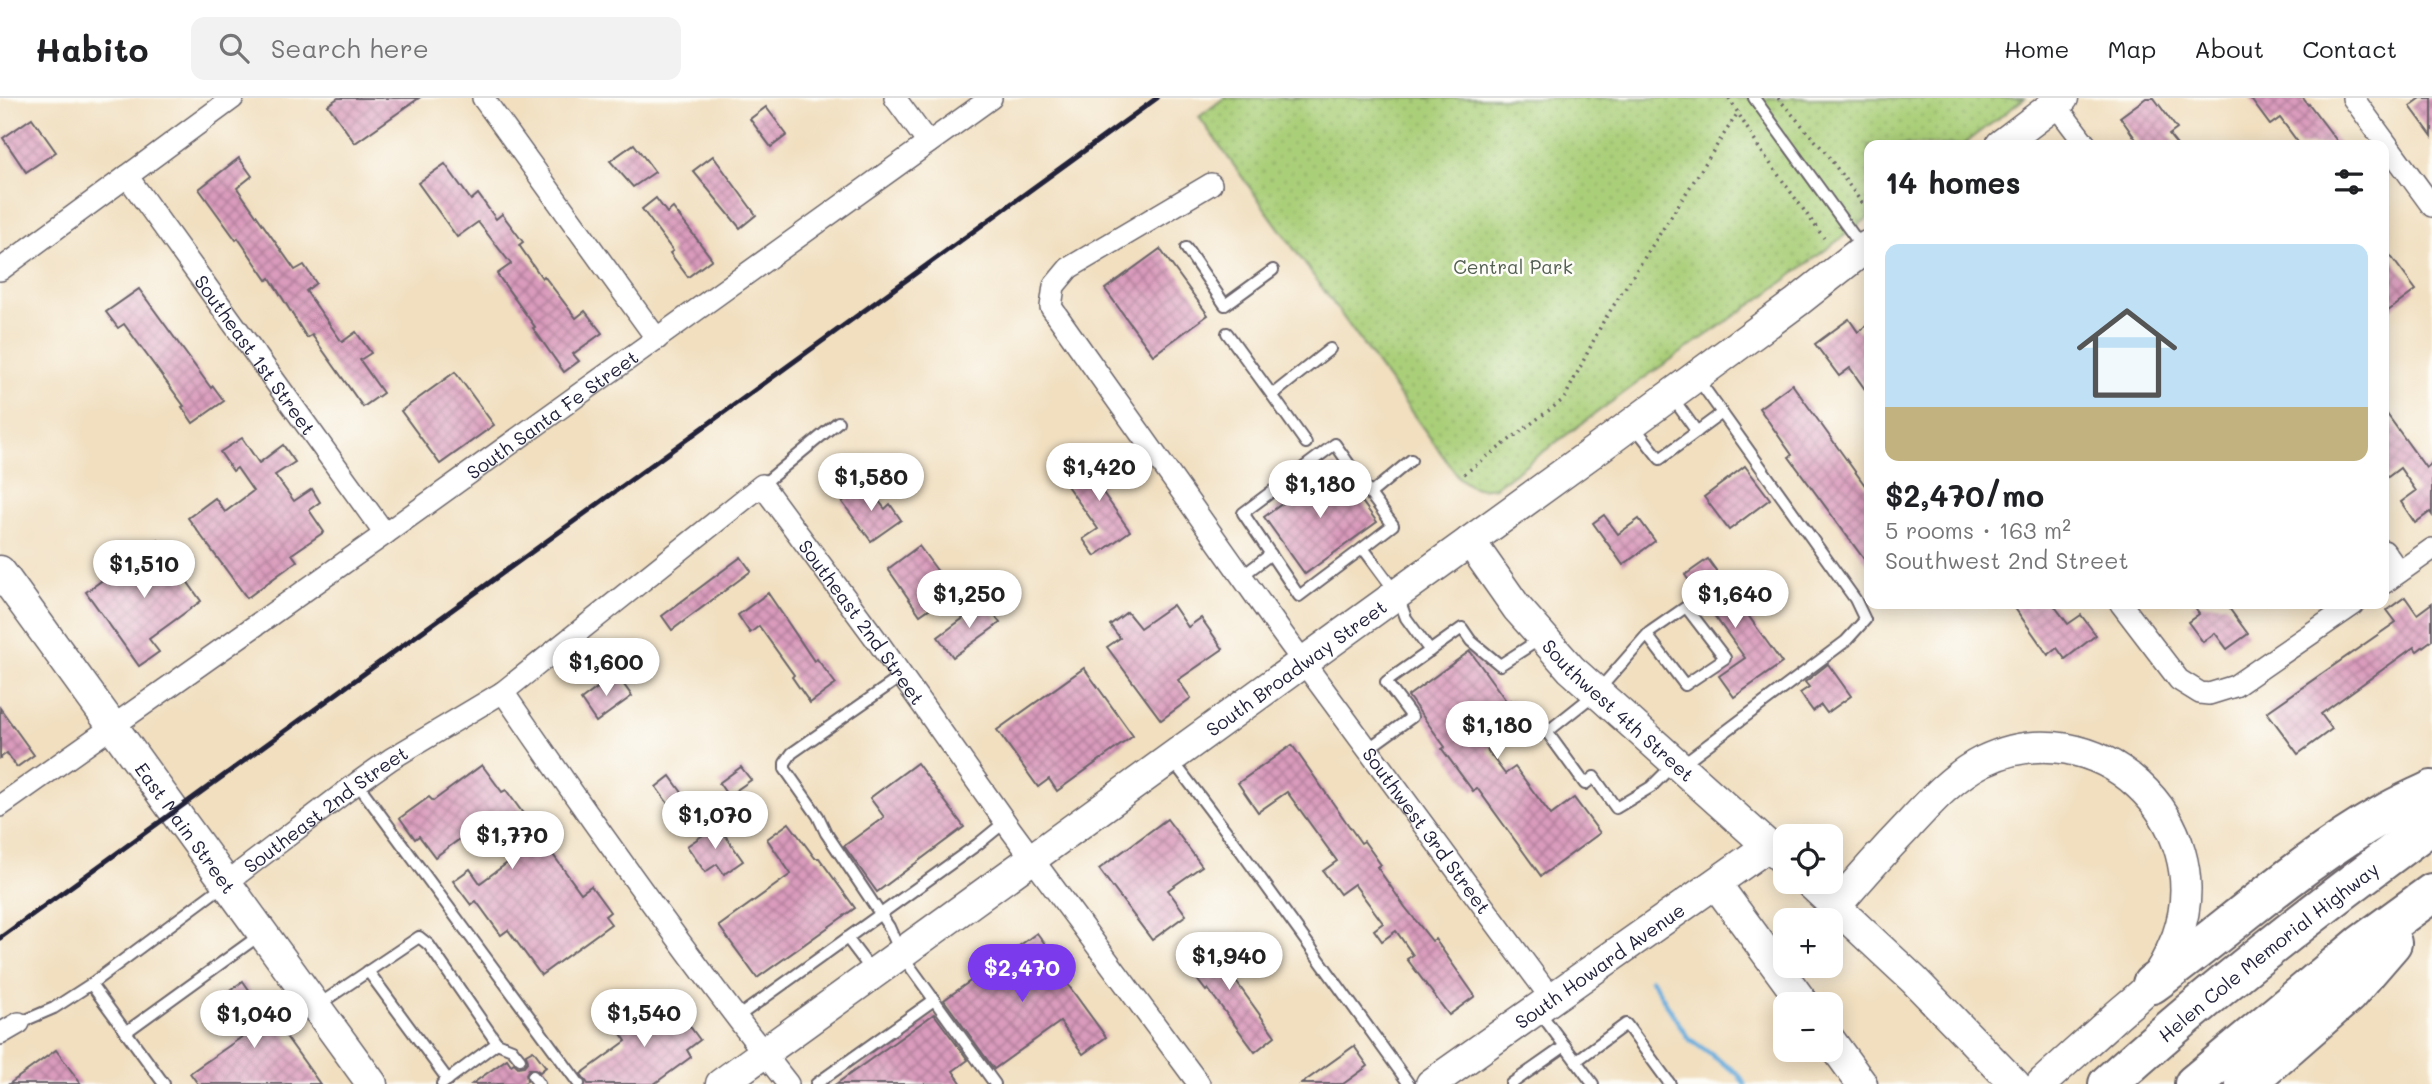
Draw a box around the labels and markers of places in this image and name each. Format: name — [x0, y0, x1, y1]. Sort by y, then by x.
pin: $1,420 — [1042, 444, 1156, 503]
pin: $1,580 — [814, 454, 928, 513]
pin: $1,180 — [1263, 460, 1377, 520]
pin: $1,510 — [87, 540, 201, 600]
pin: $1,250 — [912, 570, 1026, 630]
pin: $1,640 — [1678, 570, 1792, 630]
pin: $1,600 — [549, 638, 663, 698]
pin: $1,180 — [1440, 702, 1554, 761]
pin: $1,070 — [658, 792, 772, 851]
pin: $1,770 — [455, 812, 569, 871]
pin: $1,940 — [1172, 932, 1286, 992]
pin: $2,470 — [965, 944, 1079, 1004]
pin: $1,040 — [197, 990, 311, 1050]
pin: $1,540 — [587, 990, 701, 1049]

